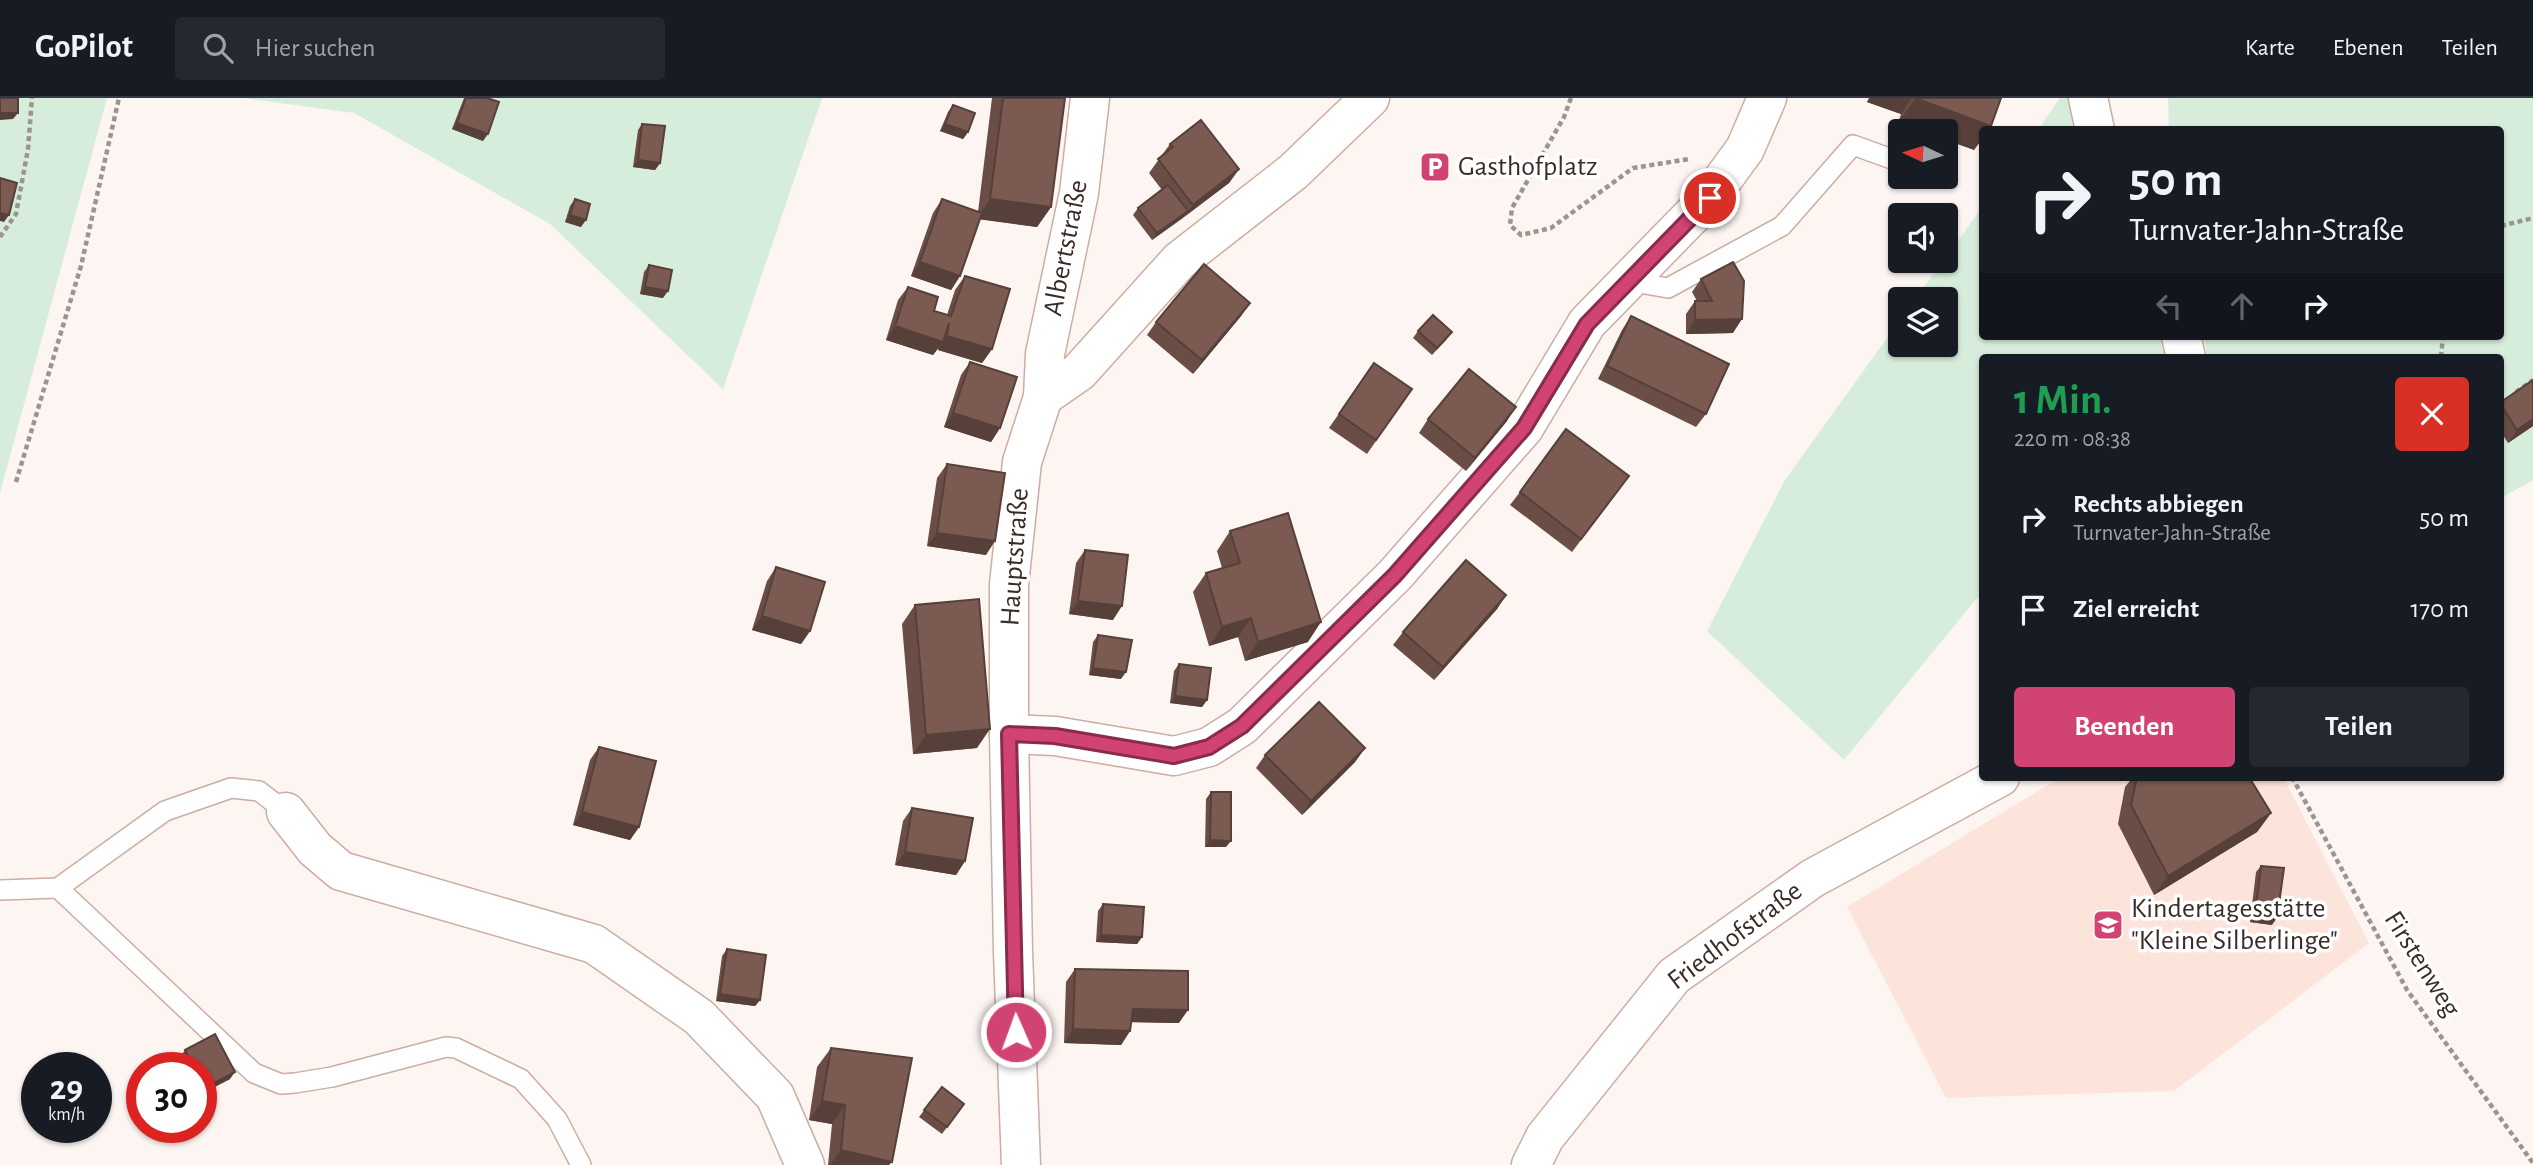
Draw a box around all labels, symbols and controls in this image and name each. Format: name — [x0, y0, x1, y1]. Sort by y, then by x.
search box — [175, 17, 665, 80]
icon: search — [199, 29, 237, 67]
text: GoPilot — [35, 31, 133, 64]
text: Hier suchen — [255, 35, 375, 61]
text: Karte — [2245, 36, 2295, 60]
text: Ebenen — [2333, 36, 2404, 60]
text: Teilen — [2442, 36, 2498, 60]
north arrow — [1888, 119, 1958, 189]
map controls — [1888, 119, 1958, 357]
parking icon: Gasthofplatz — [1418, 150, 1452, 184]
place label: Gasthofplatz — [1458, 153, 1598, 181]
icon: right — [2014, 154, 2105, 245]
text: 50 m — [2129, 156, 2223, 205]
pin — [1680, 168, 1740, 228]
street label: Albertstraße — [1039, 178, 1093, 318]
icon: arrive — [1691, 179, 1729, 217]
button: sound — [1888, 203, 1958, 273]
text: Turnvater-Jahn-Straße — [2129, 214, 2404, 246]
button: layers — [1888, 287, 1958, 357]
icon: left — [2150, 287, 2188, 325]
icon: ahead — [2223, 287, 2261, 325]
icon: right — [2296, 287, 2334, 325]
button: close — [2395, 377, 2469, 451]
text: 1 Min. — [2014, 379, 2112, 421]
text: 220 m · 08:38 — [2014, 428, 2131, 451]
street label: Hauptstraße — [996, 487, 1034, 627]
text: Rechts abbiegen — [2073, 491, 2244, 517]
icon: right — [2014, 500, 2052, 538]
text: 50 m — [2419, 505, 2469, 531]
text: Turnvater-Jahn-Straße — [2073, 522, 2271, 545]
icon: arrive — [2014, 591, 2052, 629]
text: Ziel erreicht — [2073, 596, 2199, 622]
text: 170 m — [2410, 596, 2469, 622]
button: Beenden — [2014, 687, 2235, 767]
button: Teilen — [2249, 687, 2469, 767]
street label: Friedhofstraße — [1663, 877, 1807, 995]
place label: Kindertagesstätte "Kleine Silberlinge" — [2131, 895, 2338, 955]
street label: Firstenweg — [2379, 906, 2465, 1022]
school or university icon: Kindertagesstätte "Kleine Silberlinge" — [2091, 908, 2125, 942]
position arrow — [979, 995, 1053, 1069]
speed limit sign: 30 — [126, 1052, 217, 1143]
text: 29 — [50, 1071, 83, 1106]
text: km/h — [48, 1106, 85, 1124]

